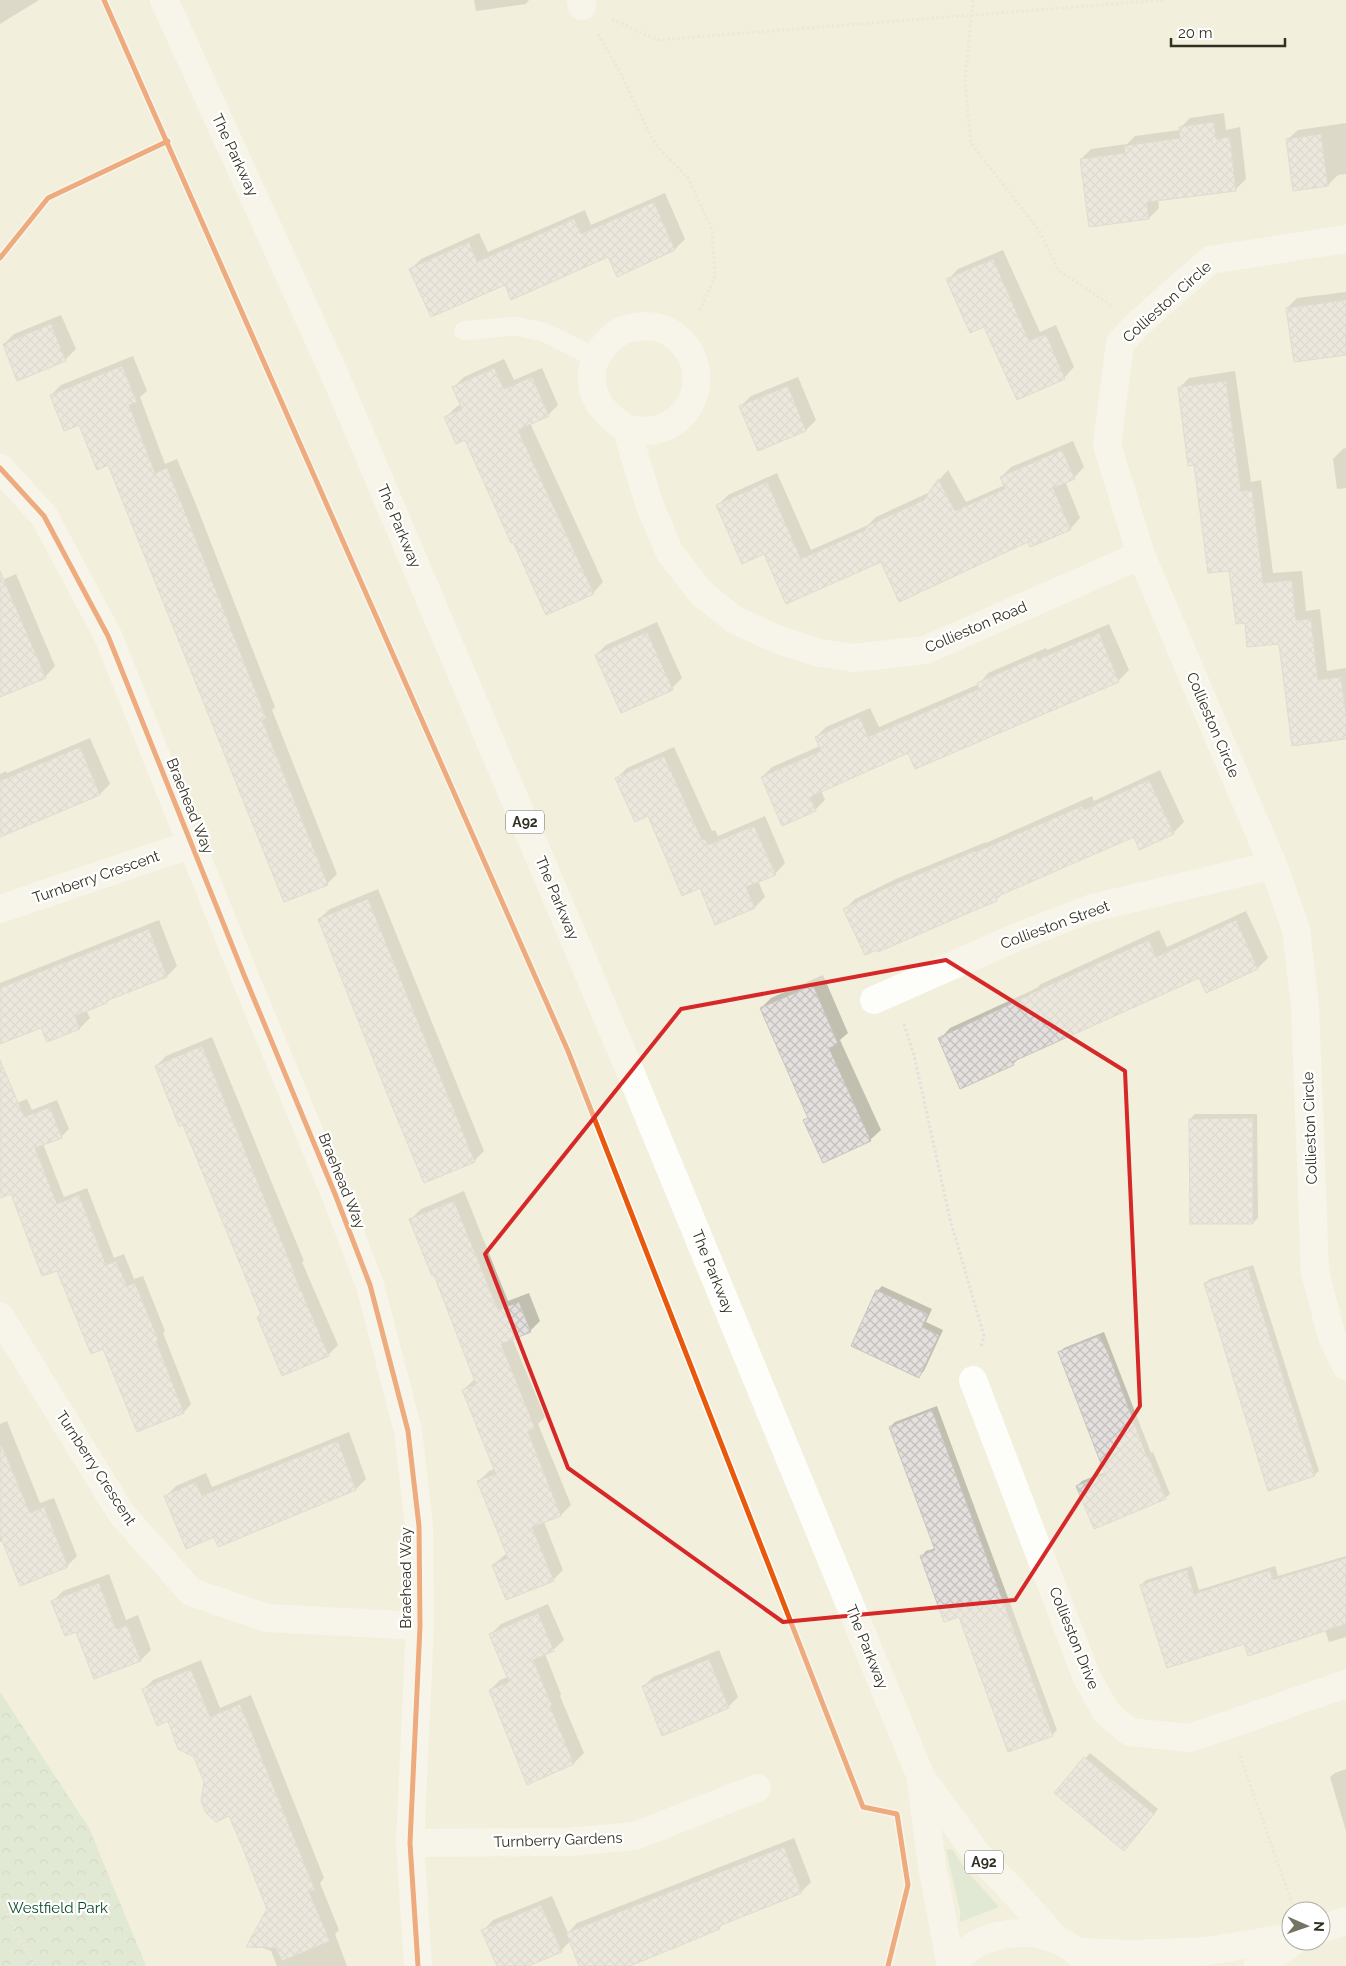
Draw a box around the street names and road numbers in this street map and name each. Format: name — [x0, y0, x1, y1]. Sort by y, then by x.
street label: The Parkway — [208, 111, 262, 199]
street label: Collieston Circle — [1119, 257, 1215, 346]
street label: The Parkway — [373, 481, 425, 571]
street label: Collieston Road — [922, 597, 1030, 657]
street label: Collieston Circle — [1183, 670, 1243, 781]
street label: Braehead Way — [163, 756, 217, 856]
road number: A92 — [506, 810, 544, 834]
street label: Turnberry Crescent — [30, 847, 162, 907]
street label: The Parkway — [531, 853, 583, 943]
street label: Collieston Street — [998, 897, 1112, 953]
street label: Collieston Circle — [1299, 1071, 1321, 1185]
street label: Braehead Way — [315, 1131, 369, 1231]
street label: The Parkway — [688, 1227, 738, 1317]
street label: Turnberry Crescent — [52, 1407, 140, 1529]
street label: Braehead Way — [397, 1527, 415, 1629]
street label: Collieston Drive — [1045, 1584, 1103, 1692]
street label: The Parkway — [842, 1602, 892, 1692]
street label: Turnberry Gardens — [493, 1829, 623, 1851]
road number: A92 — [965, 1850, 1003, 1874]

